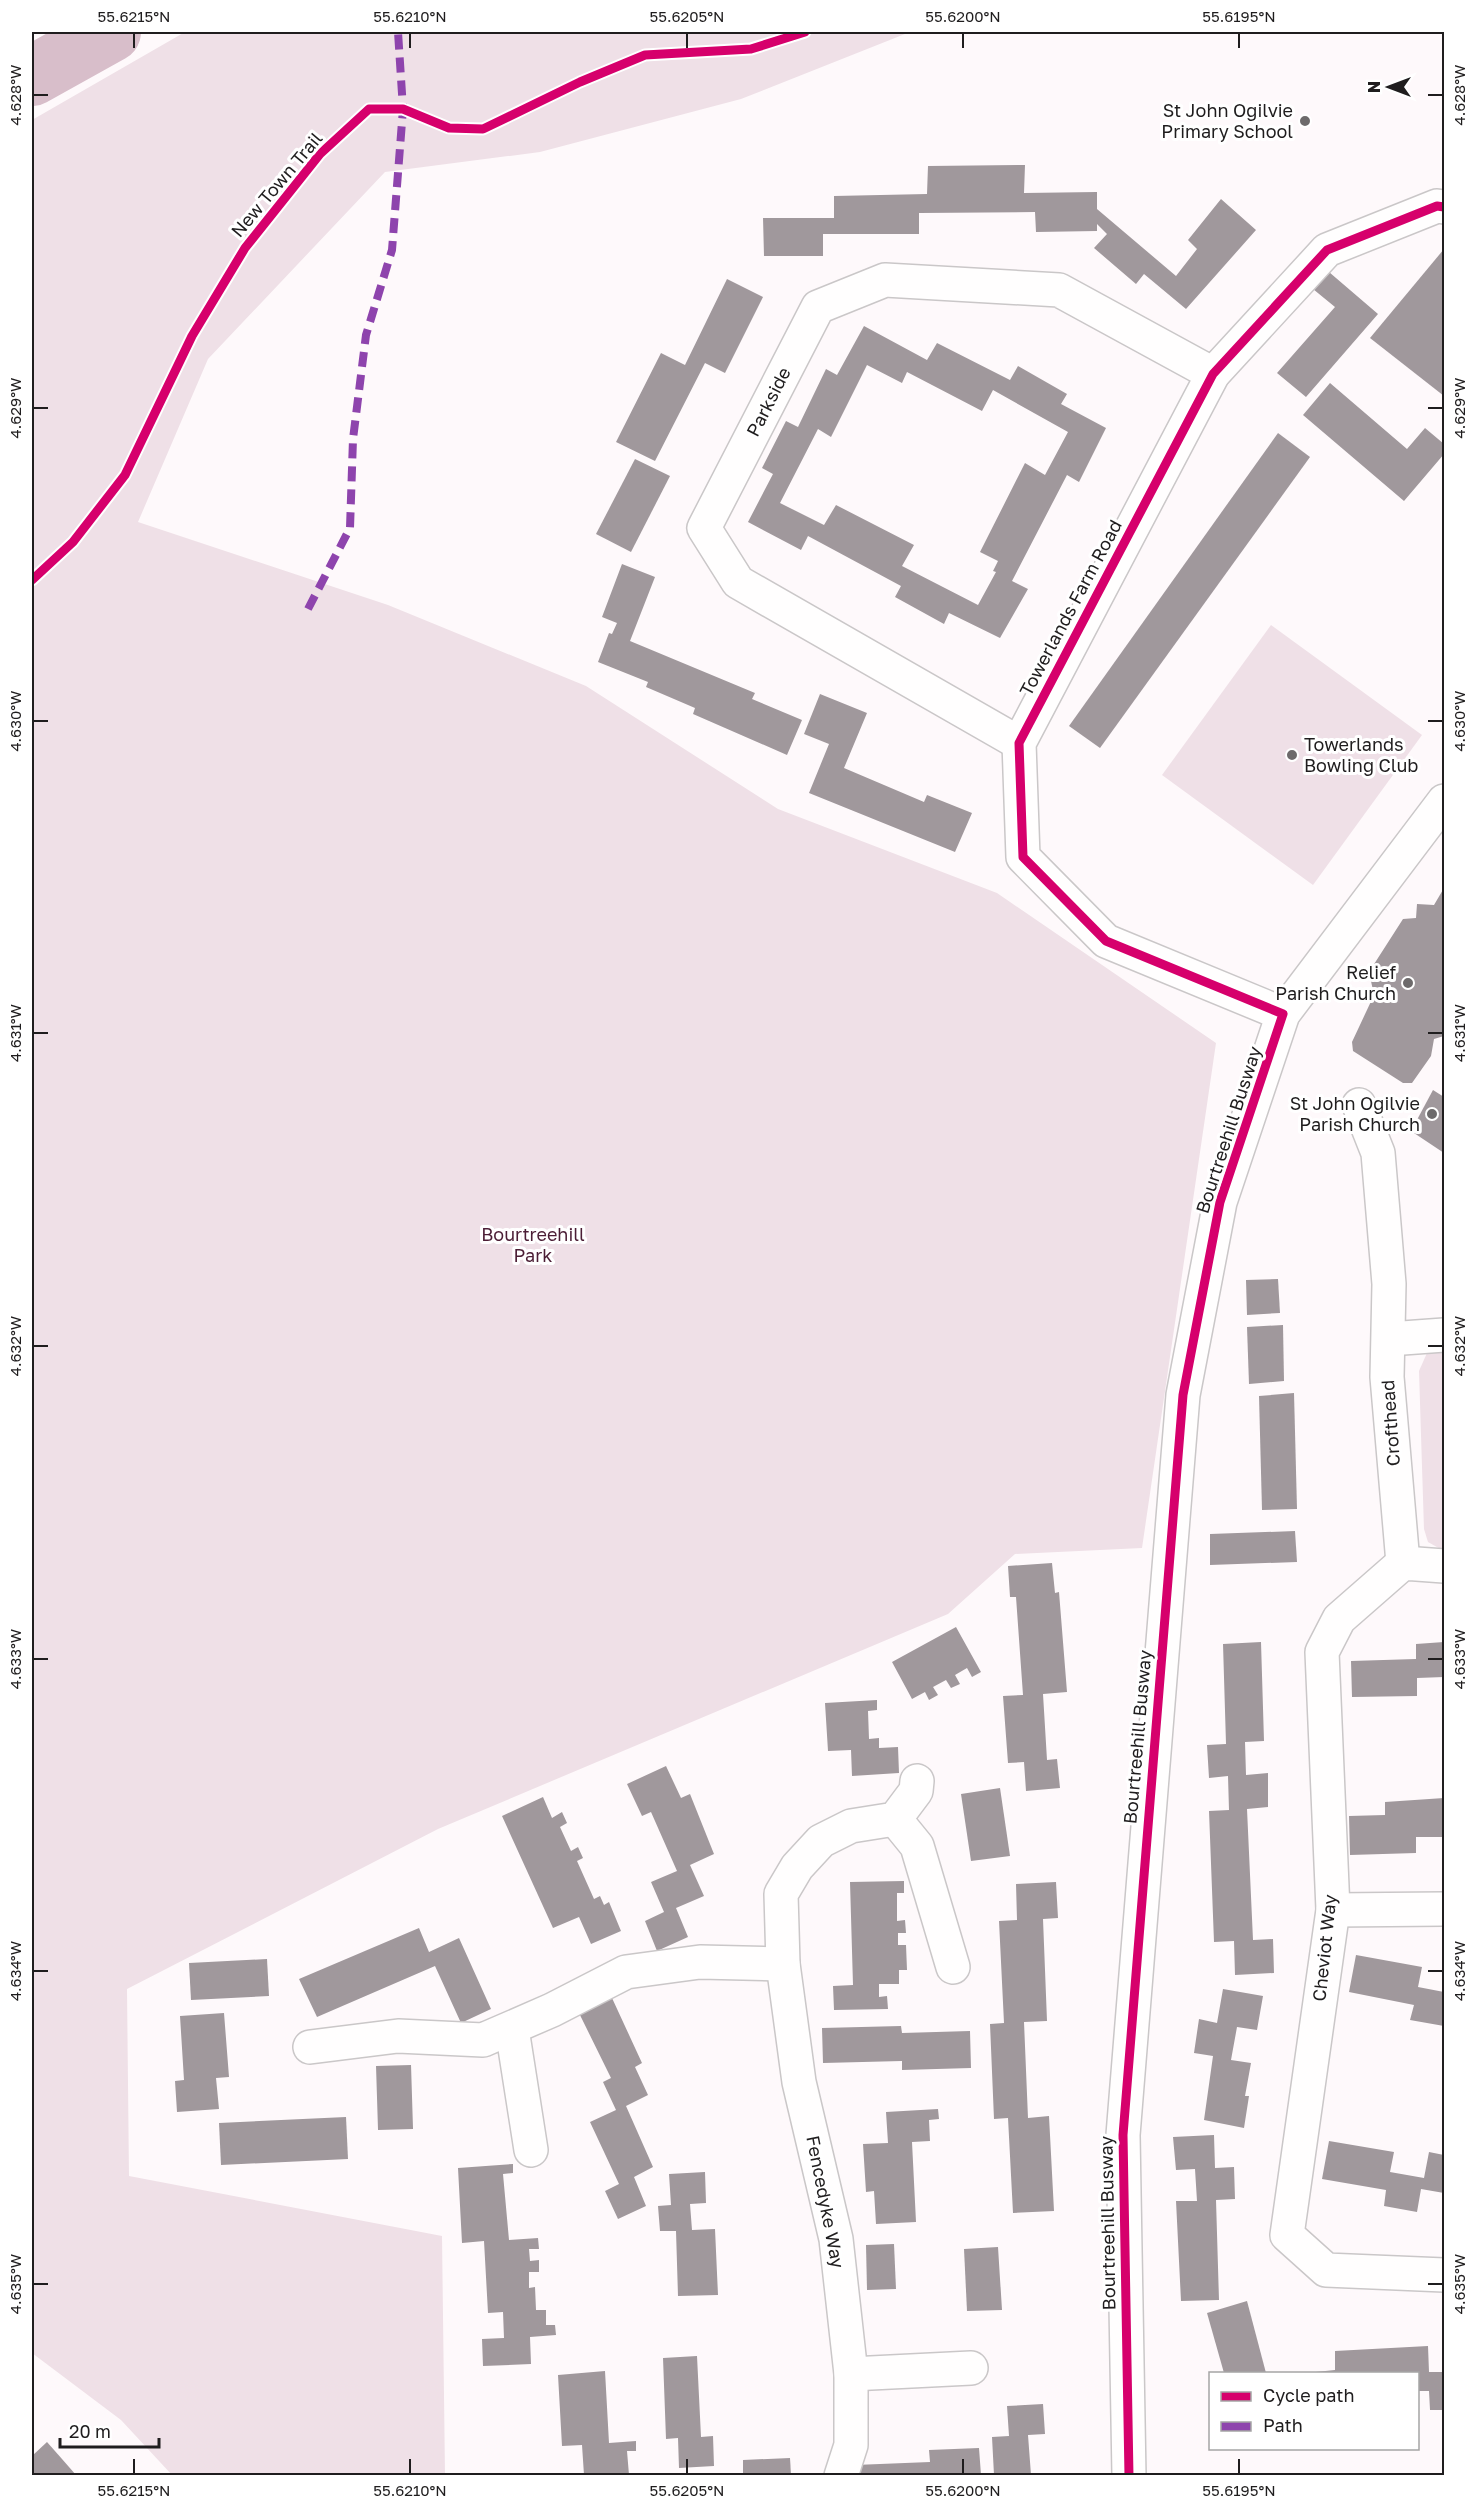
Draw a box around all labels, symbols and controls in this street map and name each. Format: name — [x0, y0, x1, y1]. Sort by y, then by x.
text: 55.6215°N — [98, 7, 170, 25]
text: 55.6210°N — [373, 7, 447, 25]
text: 55.6205°N — [650, 7, 724, 25]
text: 55.6200°N — [925, 7, 1001, 25]
text: 55.6195°N — [1202, 7, 1276, 25]
north arrow — [1359, 57, 1419, 117]
text: 4.628°W — [6, 65, 24, 125]
text: 4.628°W — [1450, 65, 1468, 125]
text: N — [1364, 81, 1384, 93]
place label: St John Ogilvie Primary School — [1161, 99, 1293, 142]
marker: St John Ogilvie Primary School — [1298, 114, 1312, 128]
street label: New Town Trail — [226, 127, 327, 241]
street label: Parkside — [741, 363, 795, 440]
text: 4.629°W — [6, 378, 24, 438]
text: 4.629°W — [1450, 378, 1468, 438]
street label: Towerlands Farm Road — [1014, 516, 1126, 699]
text: 4.630°W — [6, 690, 24, 752]
text: 4.630°W — [1450, 690, 1468, 752]
place label: Towerlands Bowling Club — [1304, 733, 1418, 776]
marker: Towerlands Bowling Club — [1285, 748, 1299, 762]
place label: Relief Parish Church — [1275, 961, 1396, 1004]
marker: Relief Parish Church — [1401, 976, 1415, 990]
text: 4.631°W — [6, 1004, 24, 1062]
text: 4.631°W — [1450, 1004, 1468, 1062]
street label: Bourtreehill Busway — [1191, 1043, 1265, 1216]
place label: St John Ogilvie Parish Church — [1290, 1092, 1420, 1135]
marker: St John Ogilvie Parish Church — [1425, 1107, 1439, 1121]
park label: Bourtreehill Park — [481, 1223, 585, 1266]
text: 4.632°W — [6, 1316, 24, 1376]
text: 4.632°W — [1450, 1316, 1468, 1376]
street label: Crofthead — [1376, 1379, 1404, 1467]
text: 4.633°W — [6, 1629, 24, 1689]
text: 4.633°W — [1450, 1629, 1468, 1689]
street label: Bourtreehill Busway — [1118, 1649, 1156, 1825]
street label: Cheviot Way — [1307, 1893, 1341, 2002]
text: 4.634°W — [6, 1941, 24, 2001]
text: 4.634°W — [1450, 1941, 1468, 2001]
street label: Fencedyke Way — [802, 2134, 850, 2270]
street label: Bourtreehill Busway — [1094, 2136, 1120, 2310]
text: 4.635°W — [6, 2254, 24, 2314]
text: 4.635°W — [1450, 2254, 1468, 2314]
legend — [1209, 2372, 1419, 2450]
text: Cycle path — [1263, 2384, 1355, 2406]
scale bar — [60, 2411, 159, 2449]
text: Path — [1263, 2414, 1303, 2436]
text: 20 m — [69, 2420, 111, 2442]
text: 55.6215°N — [98, 2481, 170, 2499]
text: 55.6210°N — [373, 2481, 447, 2499]
text: 55.6205°N — [650, 2481, 724, 2499]
text: 55.6200°N — [925, 2481, 1001, 2499]
text: 55.6195°N — [1202, 2481, 1276, 2499]

